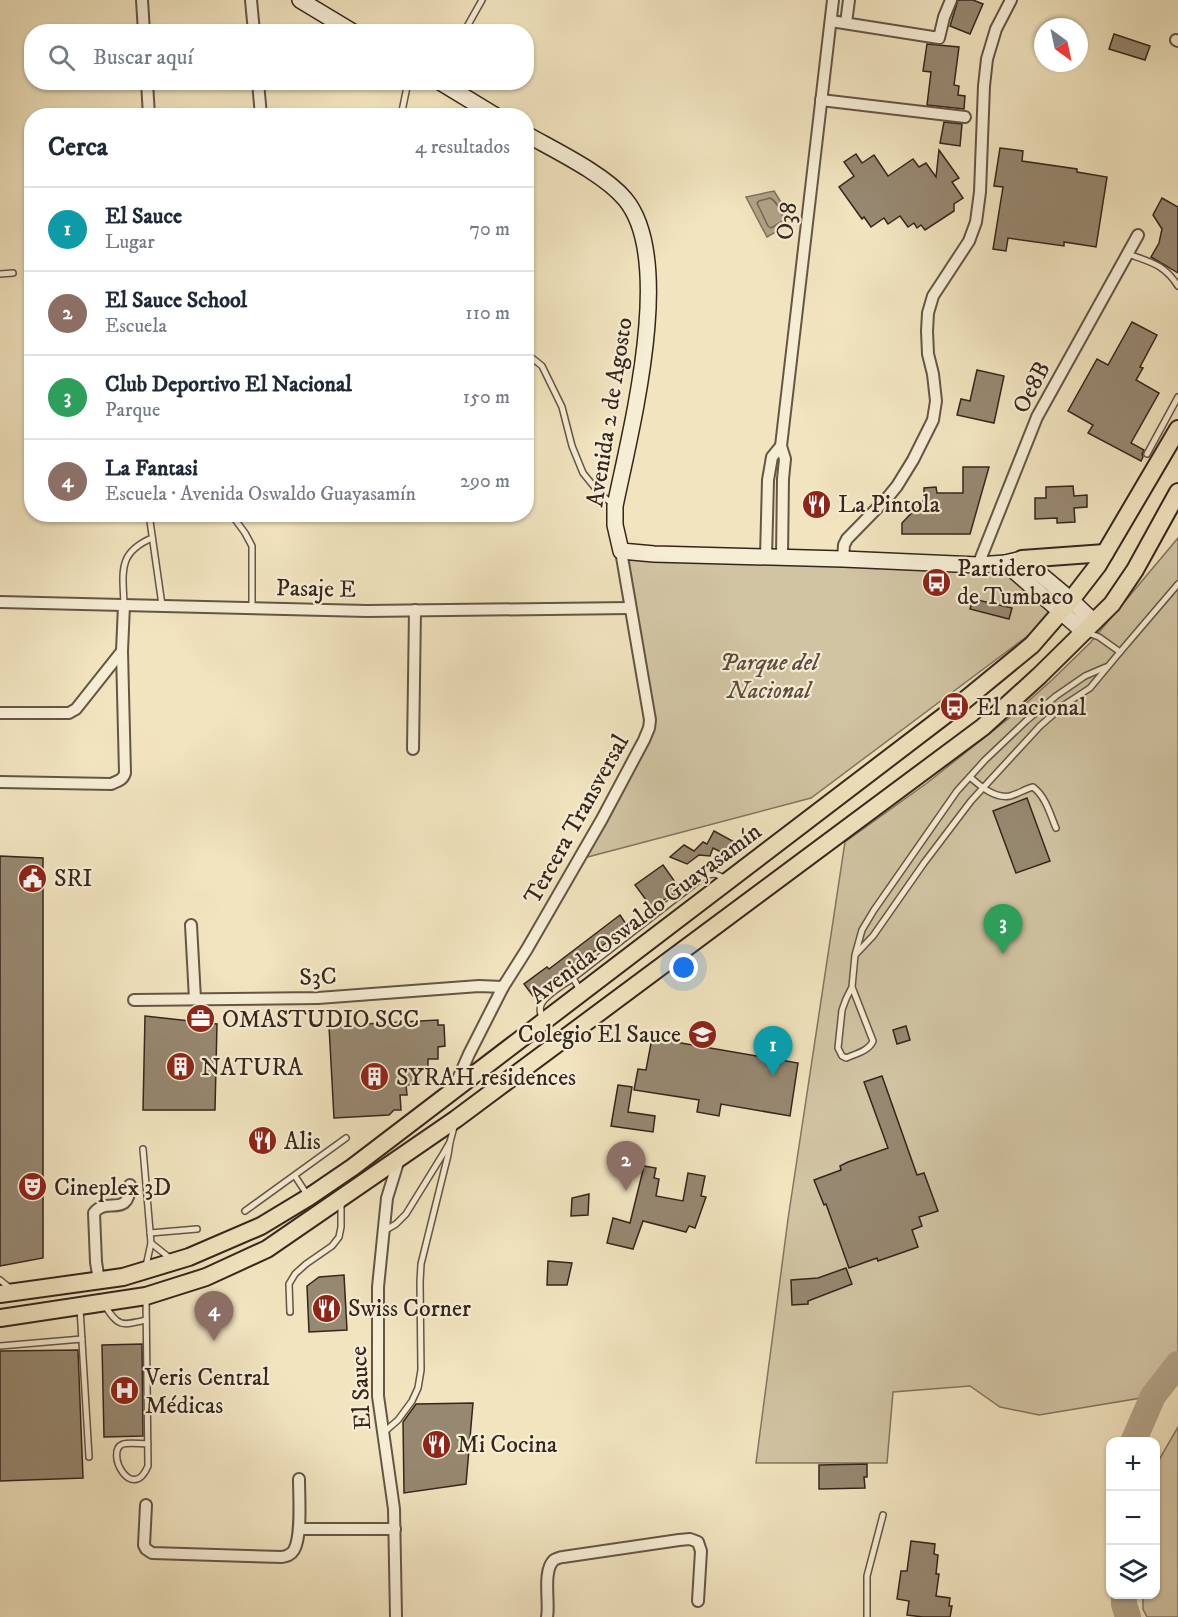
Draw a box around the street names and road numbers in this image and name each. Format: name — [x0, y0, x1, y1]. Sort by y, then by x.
street label: O38 — [770, 200, 804, 242]
street label: Avenida 2 de Agosto — [580, 315, 640, 509]
street label: Oe8B — [1006, 357, 1058, 418]
street label: Pasaje E — [276, 573, 356, 605]
street label: Tercera Transversal — [518, 729, 636, 910]
street label: Avenida Oswaldo Guayasamín — [524, 816, 768, 1011]
street label: S3C — [299, 961, 337, 993]
street label: El Sauce — [344, 1345, 378, 1431]

